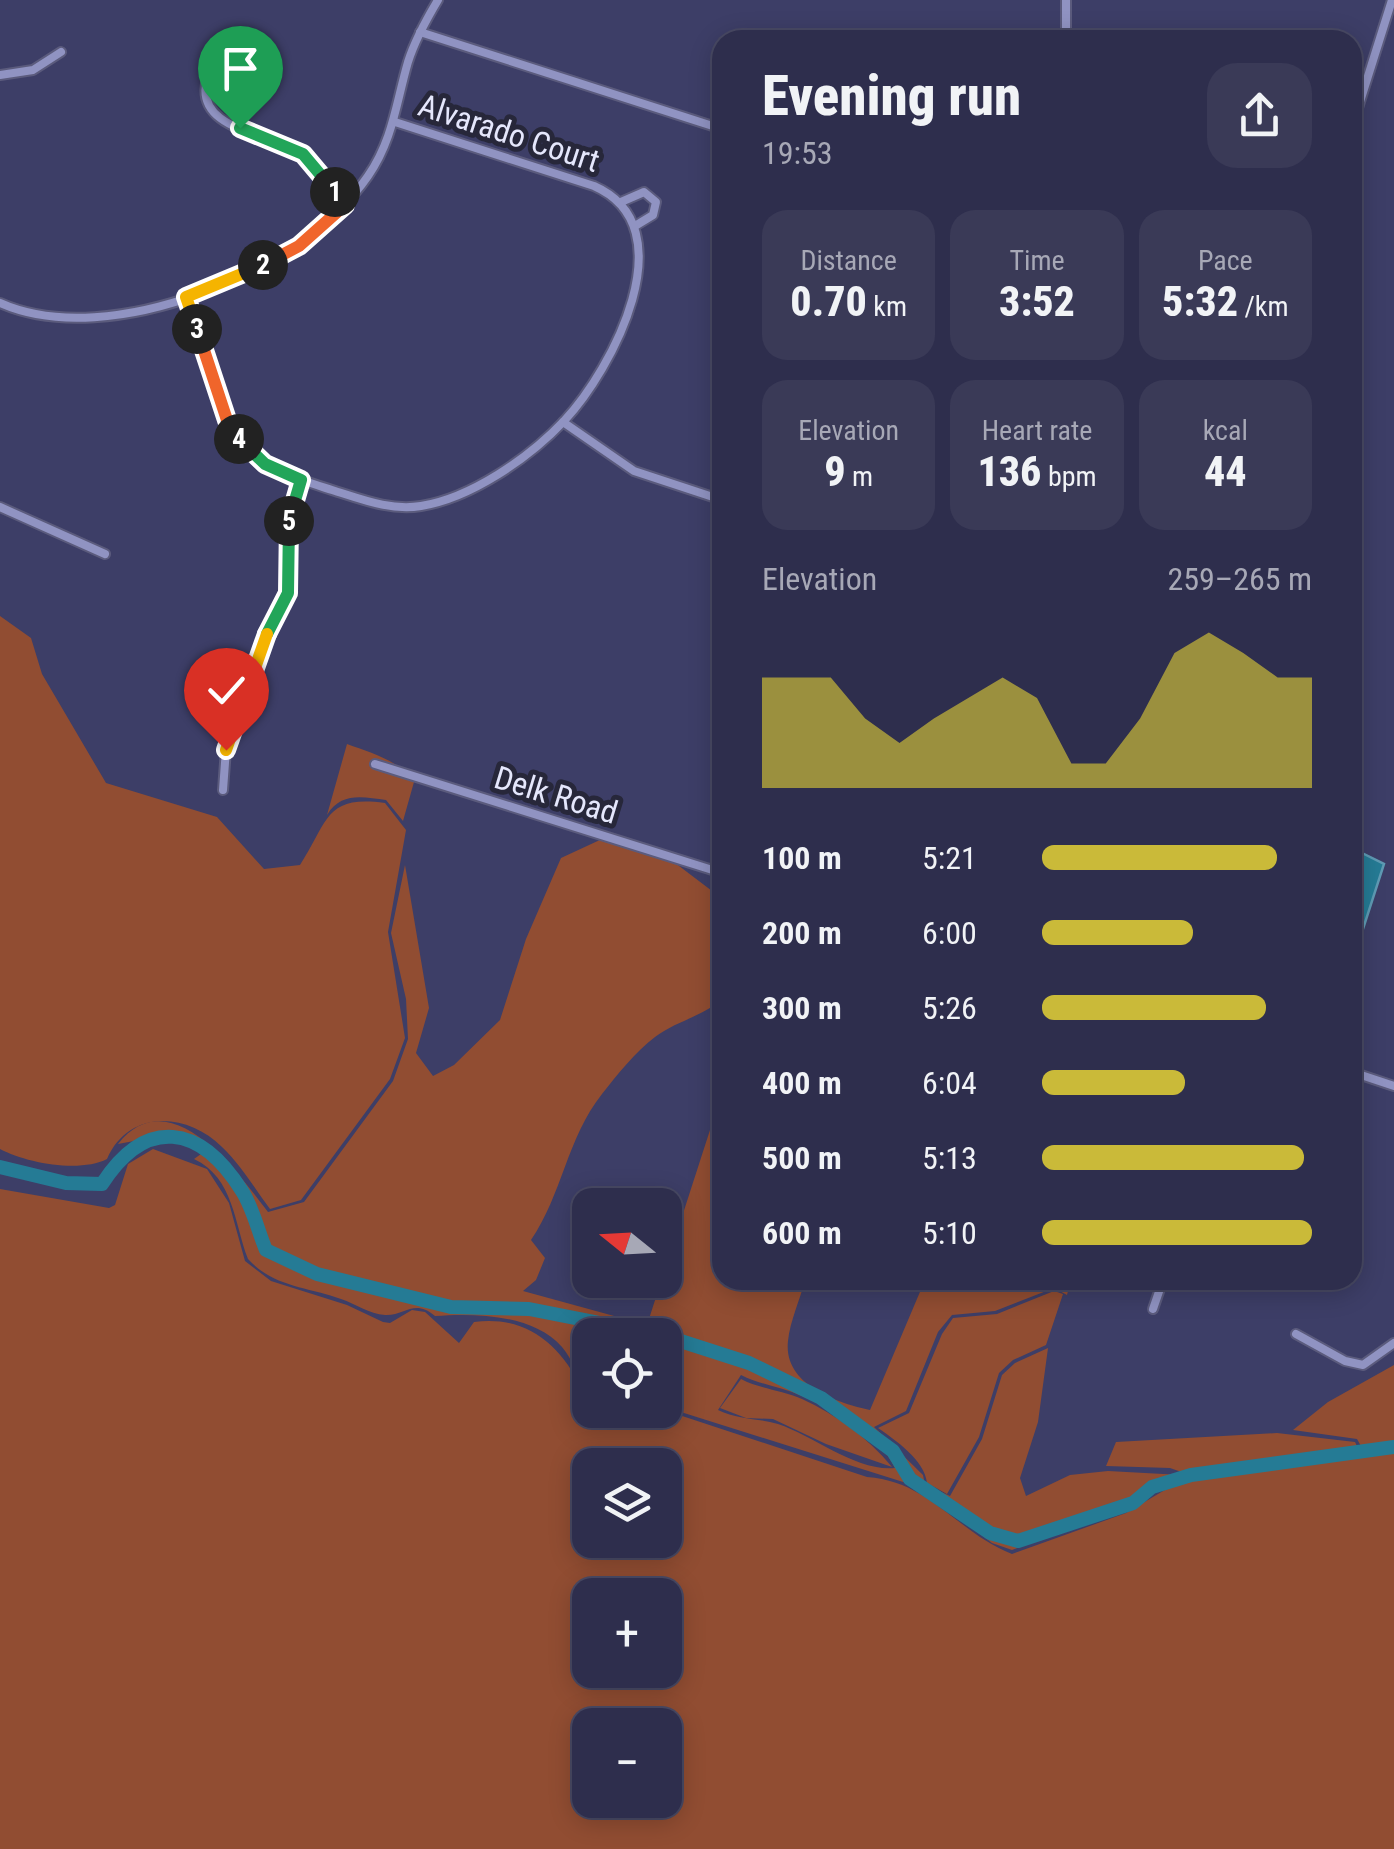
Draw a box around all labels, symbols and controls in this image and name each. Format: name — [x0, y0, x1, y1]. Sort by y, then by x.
pin — [198, 26, 283, 129]
icon: arrive — [213, 41, 268, 96]
button: share — [1207, 63, 1312, 168]
text: Evening run — [762, 64, 1021, 128]
street label: Alvarado Court — [414, 86, 604, 180]
text: 19:53 — [762, 134, 833, 172]
pin: 1 — [310, 167, 360, 217]
text: 1 — [328, 175, 342, 208]
pin: 2 — [238, 240, 288, 290]
text: Distance — [800, 244, 897, 277]
text: Time — [1009, 244, 1065, 277]
text: Pace — [1198, 244, 1253, 277]
text: 2 — [256, 248, 270, 281]
text: 0.70 — [790, 277, 867, 326]
text: 3:52 — [999, 277, 1075, 326]
text: 5:32 — [1162, 277, 1238, 326]
text: km — [867, 290, 907, 323]
text: /km — [1238, 290, 1289, 323]
pin: 3 — [172, 304, 222, 354]
text: 3 — [190, 312, 204, 345]
pin: 4 — [214, 414, 264, 464]
text: Elevation — [798, 414, 899, 447]
text: Heart rate — [982, 414, 1092, 447]
text: kcal — [1203, 414, 1248, 447]
text: 4 — [232, 422, 246, 455]
text: 9 — [824, 447, 846, 496]
text: 136 — [977, 447, 1041, 496]
text: 44 — [1204, 447, 1247, 496]
text: m — [846, 460, 873, 493]
text: bpm — [1041, 460, 1097, 493]
pin: 5 — [264, 496, 314, 546]
text: 5 — [282, 504, 296, 537]
text: Elevation — [762, 560, 877, 598]
text: 259–265 m — [1167, 560, 1312, 598]
pin — [184, 648, 269, 751]
icon: check — [199, 663, 254, 718]
street label: Delk Road — [490, 758, 622, 832]
text: 100 m — [762, 839, 842, 877]
text: 5:21 — [922, 839, 977, 877]
text: 200 m — [762, 914, 842, 952]
text: 6:00 — [922, 914, 977, 952]
text: 300 m — [762, 989, 842, 1027]
text: 5:26 — [922, 989, 977, 1027]
text: 400 m — [762, 1064, 842, 1102]
text: 6:04 — [922, 1064, 977, 1102]
text: 500 m — [762, 1139, 842, 1177]
text: 5:13 — [922, 1139, 977, 1177]
north arrow — [572, 1188, 682, 1298]
map controls — [572, 1188, 682, 1818]
text: 600 m — [762, 1214, 842, 1252]
text: 5:10 — [922, 1214, 977, 1252]
button: locate — [572, 1318, 682, 1428]
button: layers — [572, 1448, 682, 1558]
button: + — [572, 1578, 682, 1688]
button: − — [572, 1708, 682, 1818]

